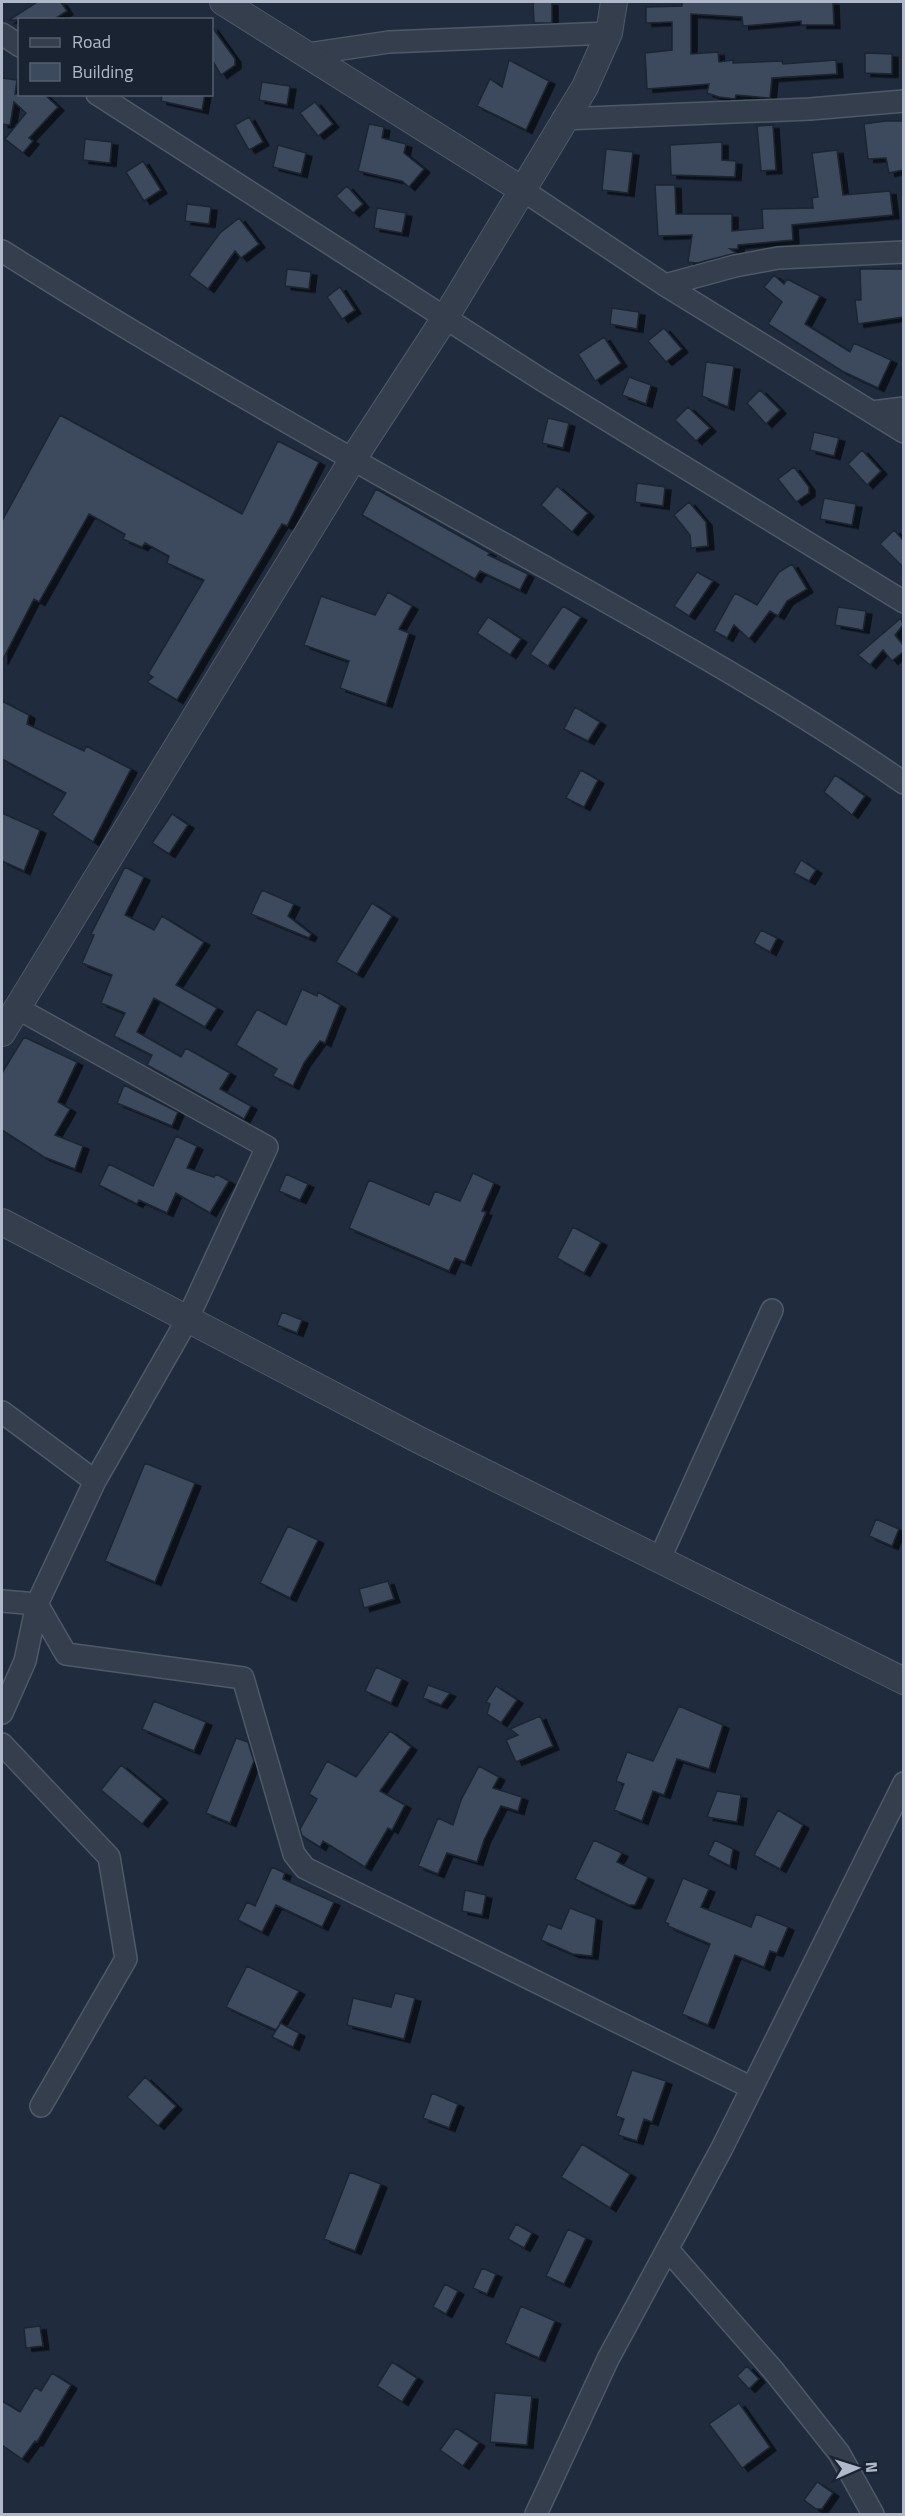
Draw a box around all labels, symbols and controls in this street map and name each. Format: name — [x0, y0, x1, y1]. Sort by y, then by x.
legend — [18, 18, 213, 96]
text: Road — [72, 28, 111, 55]
text: Building — [72, 58, 133, 85]
north arrow — [827, 2438, 887, 2498]
text: N — [860, 2461, 884, 2473]

